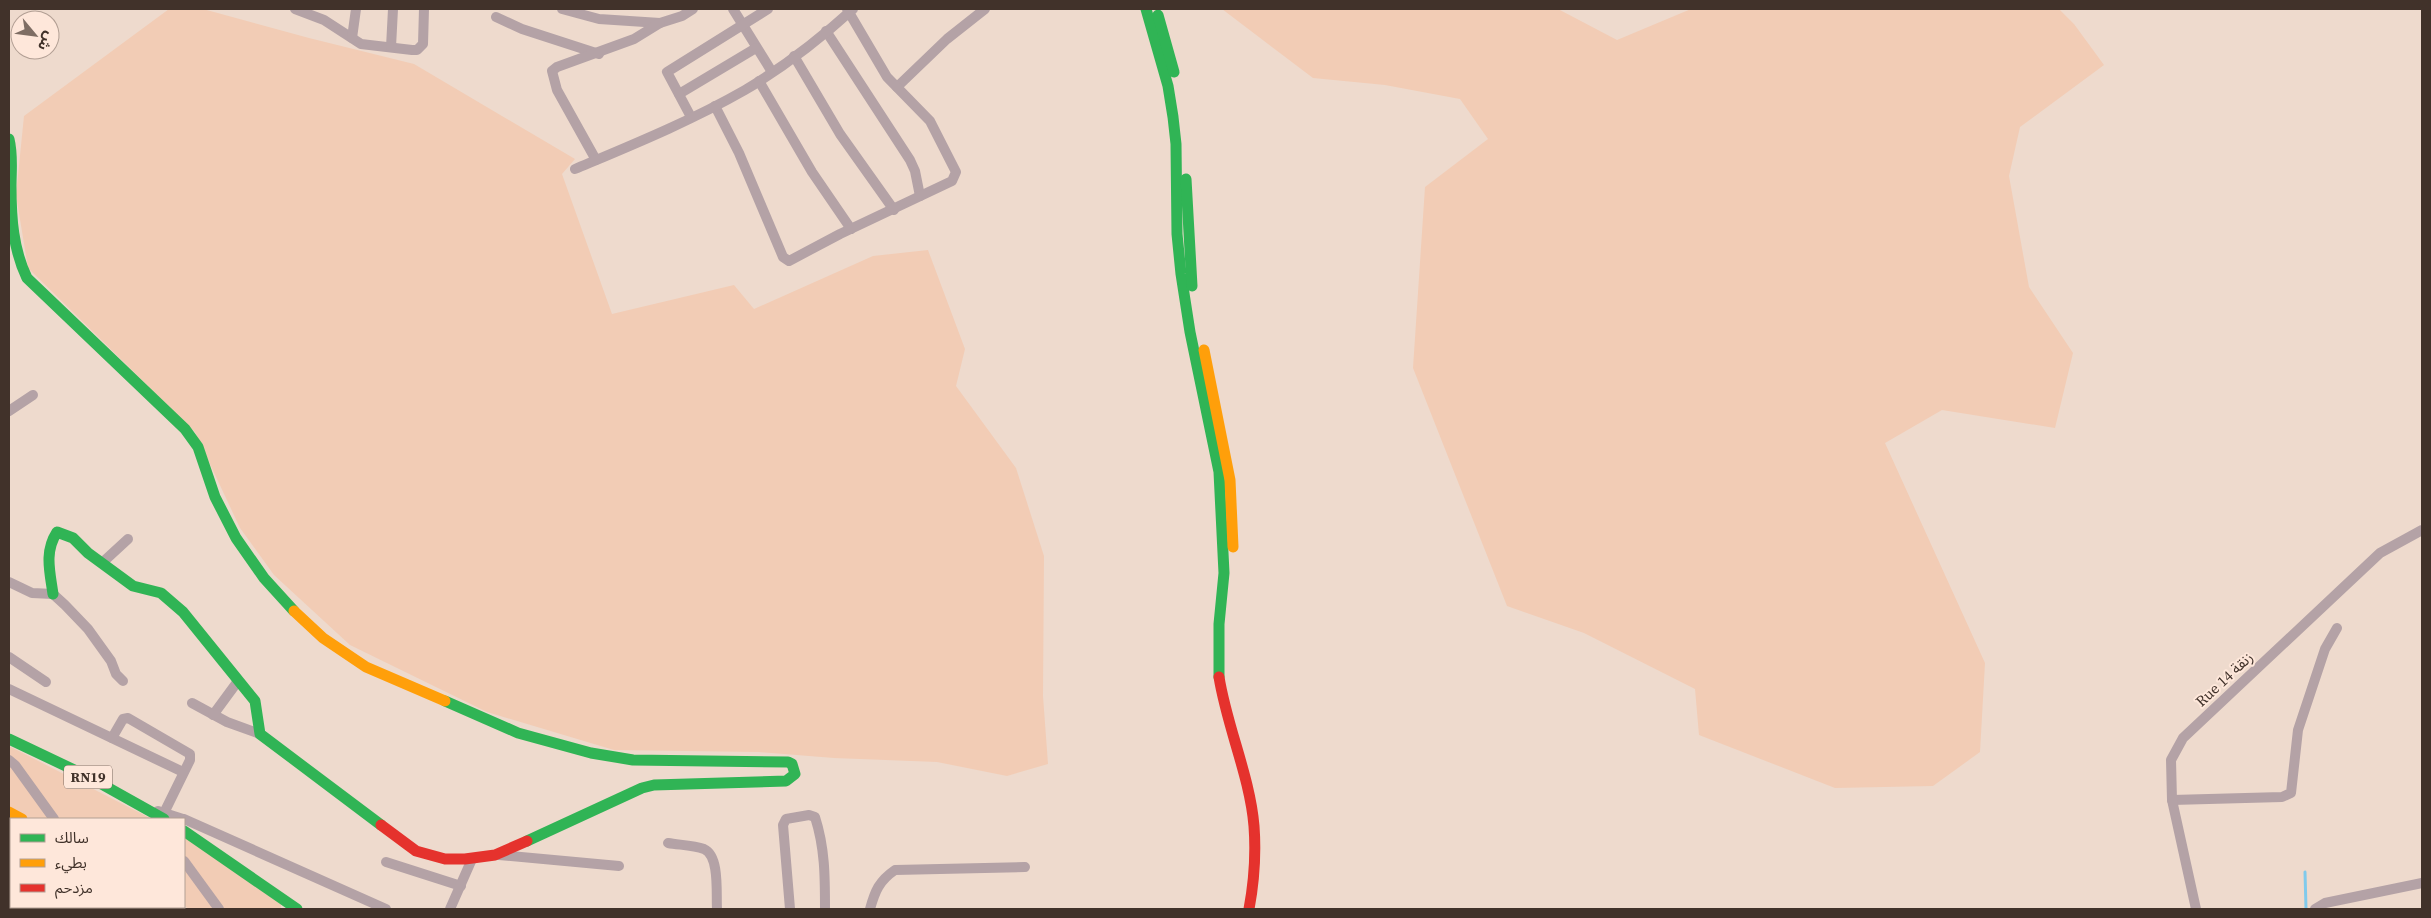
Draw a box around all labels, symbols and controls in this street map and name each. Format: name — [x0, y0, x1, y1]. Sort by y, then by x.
north arrow — [10, 10, 60, 60]
text: ش — [33, 28, 60, 55]
street label: Rue 14 زنقة — [2191, 647, 2257, 711]
road number: RN19 — [64, 766, 112, 789]
legend — [10, 818, 185, 908]
text: سالك — [55, 827, 89, 848]
text: بطيء — [55, 852, 87, 874]
text: مزدحم — [55, 877, 93, 899]

